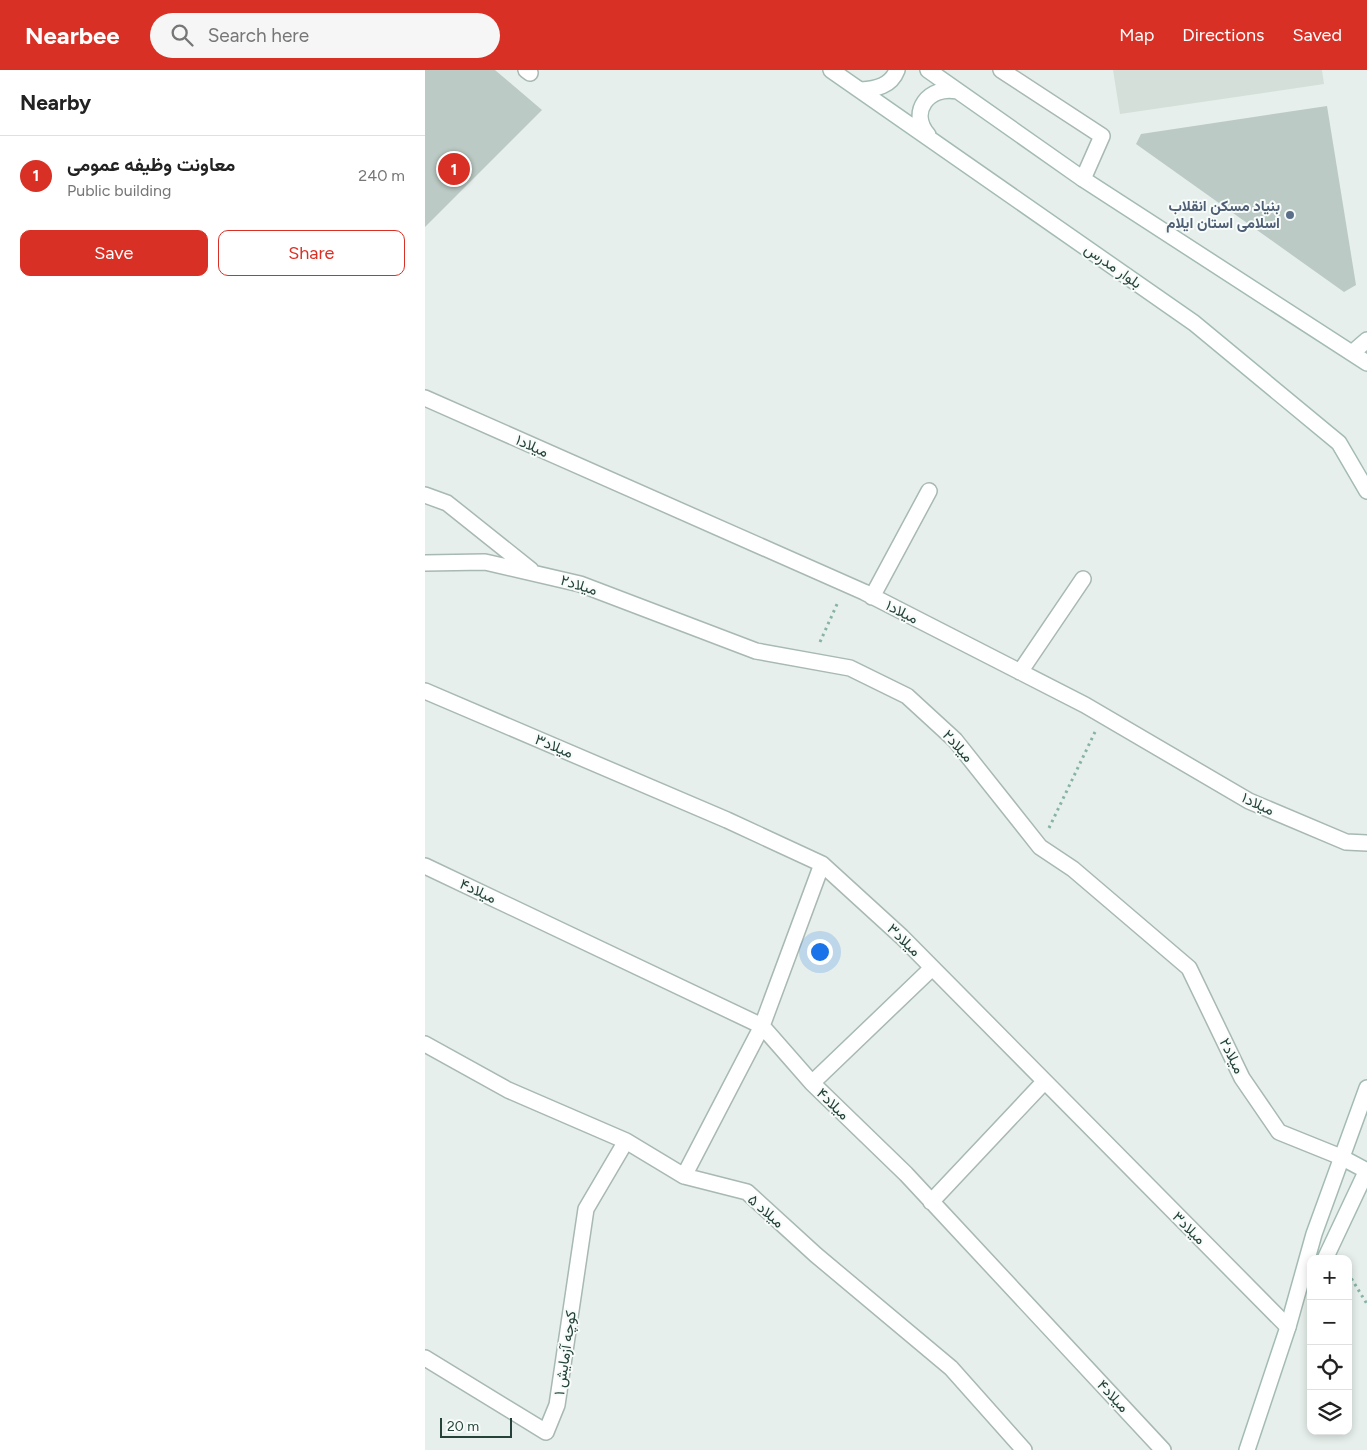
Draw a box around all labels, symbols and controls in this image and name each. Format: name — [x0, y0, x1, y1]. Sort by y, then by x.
search box — [150, 13, 500, 58]
text: Nearbee — [25, 21, 120, 50]
icon: search — [168, 21, 196, 49]
text: Search here — [208, 24, 309, 47]
text: Map — [1119, 24, 1154, 46]
text: Directions — [1182, 24, 1264, 46]
text: Saved — [1292, 24, 1342, 46]
text: Nearby — [20, 90, 91, 115]
pin: 1 — [438, 150, 470, 188]
text: معاونت وظیفه عمومی — [67, 153, 235, 176]
text: 1 — [33, 166, 39, 185]
text: 240 m — [358, 166, 405, 185]
text: Public building — [67, 181, 171, 200]
place label: بنیاد مسکن انقلاب اسلامی استان ایلام — [1166, 197, 1280, 233]
marker: بنیاد مسکن انقلاب اسلامی استان ایلام — [1284, 209, 1296, 221]
button: Save — [20, 230, 208, 276]
button: Share — [218, 230, 405, 276]
street label: بلوار مدرس — [1080, 240, 1145, 293]
street label: میلاد۱ — [513, 431, 551, 461]
street label: میلاد۲ — [558, 571, 600, 599]
street label: میلاد۱ — [883, 596, 921, 628]
street label: میلاد۲ — [939, 726, 977, 766]
street label: میلاد۳ — [532, 730, 576, 762]
street label: میلاد۱ — [1239, 789, 1277, 819]
street label: میلاد۴ — [457, 875, 499, 907]
street label: میلاد۳ — [884, 920, 924, 960]
your location — [807, 939, 833, 965]
street label: میلاد۲ — [1216, 1035, 1248, 1077]
street label: میلاد۴ — [813, 1084, 853, 1124]
street label: میلاد ۵ — [744, 1190, 788, 1232]
street label: میلاد۳ — [1169, 1208, 1209, 1248]
map controls — [1307, 1255, 1352, 1435]
button: + — [1307, 1255, 1352, 1300]
button: − — [1307, 1300, 1352, 1345]
street label: ۱ کوچه آزمایش — [550, 1309, 581, 1397]
button: locate — [1307, 1345, 1352, 1390]
street label: میلاد۴ — [1093, 1376, 1133, 1416]
button: layers — [1307, 1390, 1352, 1435]
scale bar — [440, 1415, 513, 1438]
text: 20 m — [447, 1418, 479, 1435]

